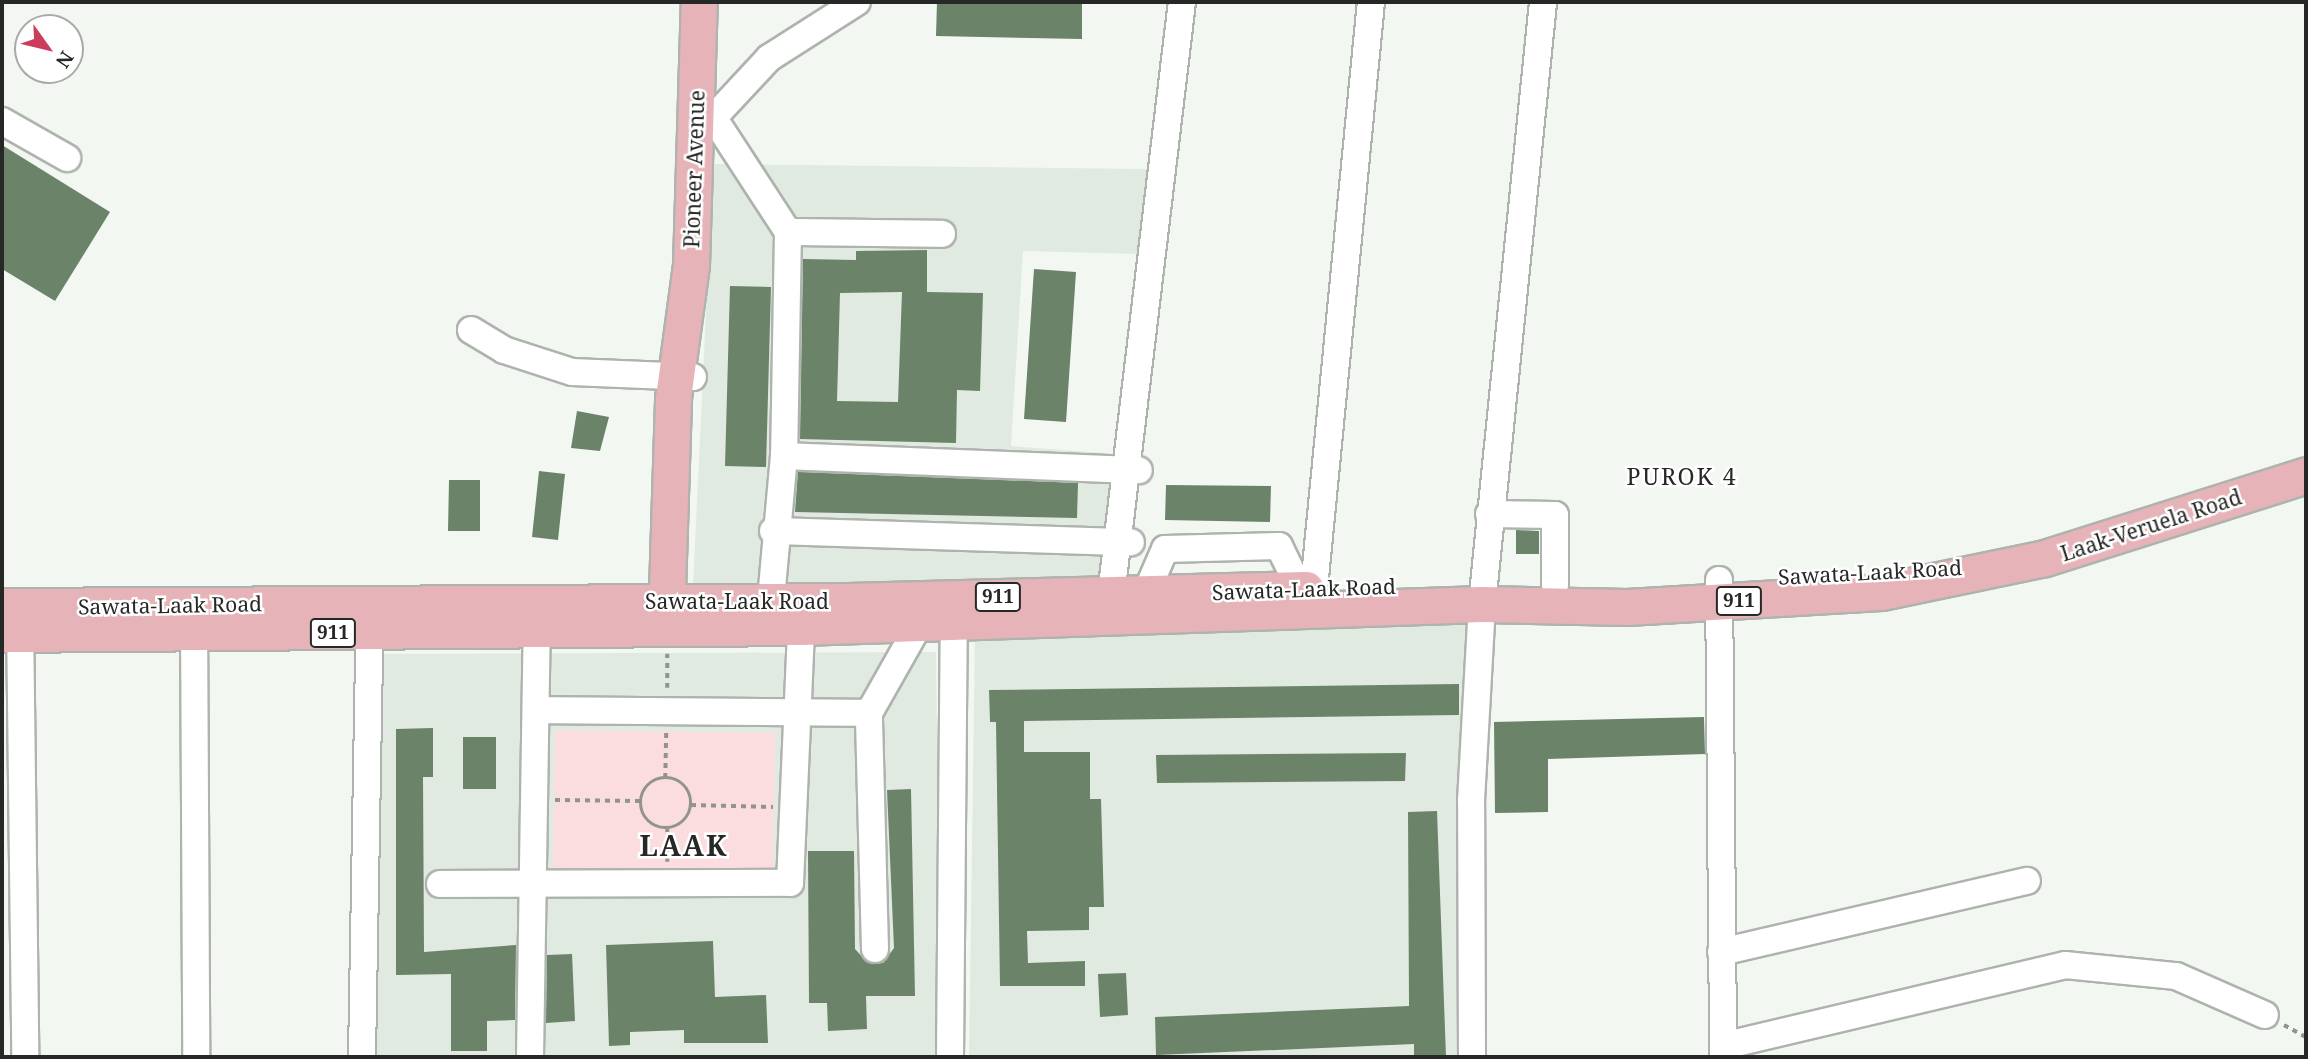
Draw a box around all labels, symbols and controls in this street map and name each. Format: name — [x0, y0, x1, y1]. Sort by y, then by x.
north arrow — [14, 14, 84, 84]
text: N — [50, 46, 80, 73]
street label: Pioneer Avenue — [679, 90, 709, 248]
district label: PUROK 4 — [1627, 462, 1737, 490]
street label: Laak-Veruela Road — [2057, 484, 2245, 566]
street label: Sawata-Laak Road — [1777, 555, 1963, 589]
street label: Sawata-Laak Road — [1212, 573, 1396, 605]
road number: 911 — [974, 582, 1023, 612]
road number: 911 — [1714, 586, 1764, 616]
street label: Sawata-Laak Road — [645, 588, 829, 614]
street label: Sawata-Laak Road — [78, 591, 262, 619]
road number: 911 — [308, 618, 358, 648]
district label: LAAK — [640, 828, 728, 862]

